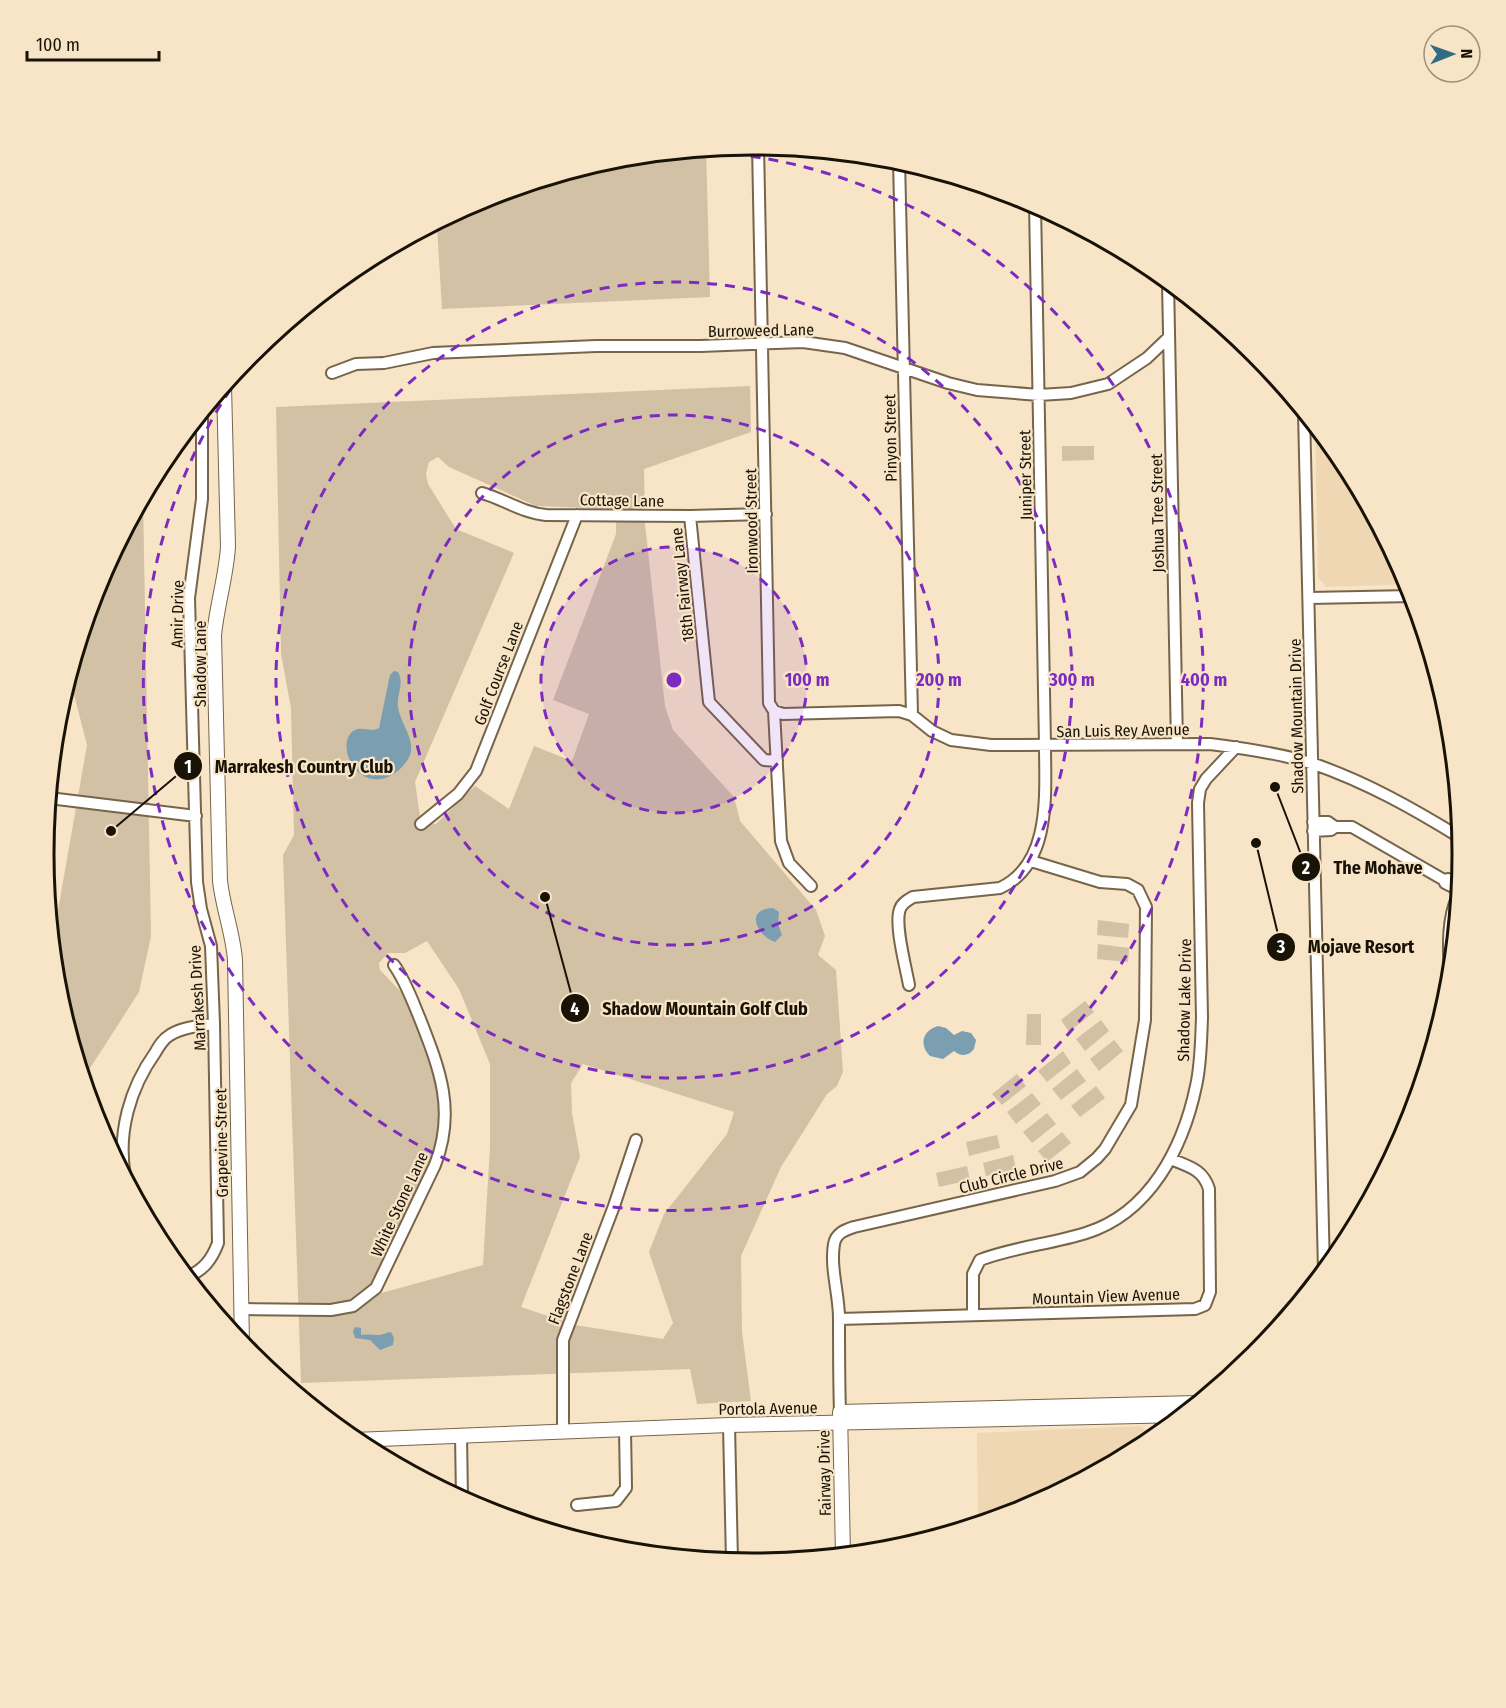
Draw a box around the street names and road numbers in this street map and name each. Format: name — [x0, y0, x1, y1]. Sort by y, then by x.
street label: Burroweed Lane — [708, 320, 814, 341]
street label: Pinyon Street — [880, 393, 901, 482]
street label: Juniper Street — [1015, 429, 1036, 520]
street label: Joshua Tree Street — [1147, 453, 1168, 573]
street label: Ironwood Street — [741, 467, 762, 574]
street label: Cottage Lane — [580, 490, 664, 511]
street label: 18th Fairway Lane — [667, 527, 698, 643]
street label: Amir Drive — [167, 580, 188, 648]
street label: Golf Course Lane — [470, 618, 527, 728]
street label: Shadow Lane — [191, 621, 210, 707]
street label: Shadow Mountain Drive — [1286, 638, 1307, 794]
street label: San Luis Rey Avenue — [1056, 720, 1190, 741]
street label: Shadow Lake Drive — [1174, 938, 1195, 1062]
street label: Marrakesh Drive — [185, 945, 210, 1051]
street label: Grapevine Street — [211, 1088, 232, 1198]
street label: White Stone Lane — [367, 1149, 432, 1260]
street label: Club Circle Drive — [957, 1153, 1065, 1198]
street label: Flagstone Lane — [544, 1229, 597, 1327]
street label: Mountain View Avenue — [1032, 1284, 1180, 1309]
street label: Portola Avenue — [718, 1398, 818, 1419]
street label: Fairway Drive — [814, 1430, 835, 1516]

